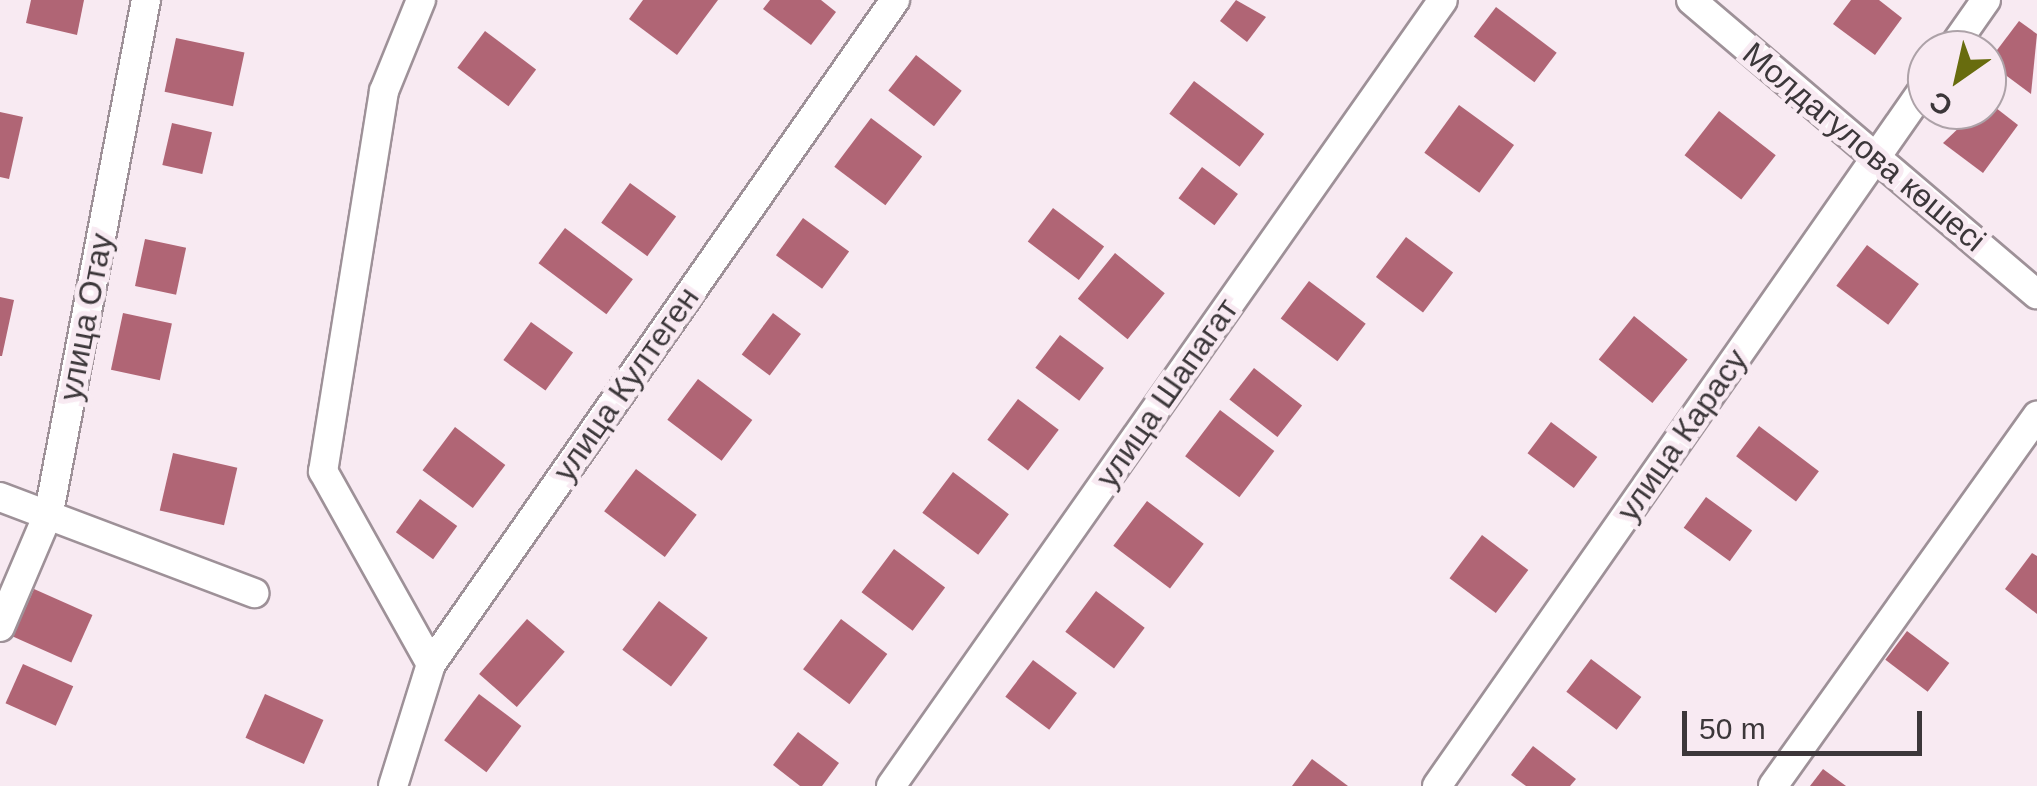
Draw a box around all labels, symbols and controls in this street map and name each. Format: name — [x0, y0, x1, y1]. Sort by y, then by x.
north arrow — [1907, 30, 2007, 130]
street label: Молдагулова көшесі — [1735, 34, 1993, 260]
text: С — [1924, 85, 1958, 122]
street label: улица Отау — [51, 230, 121, 404]
street label: улица Култеген — [545, 280, 707, 488]
street label: улица Шапагат — [1088, 291, 1246, 495]
street label: улица Карасу — [1609, 342, 1755, 528]
scale bar — [1687, 691, 1927, 753]
text: 50 m — [1699, 712, 1766, 745]

